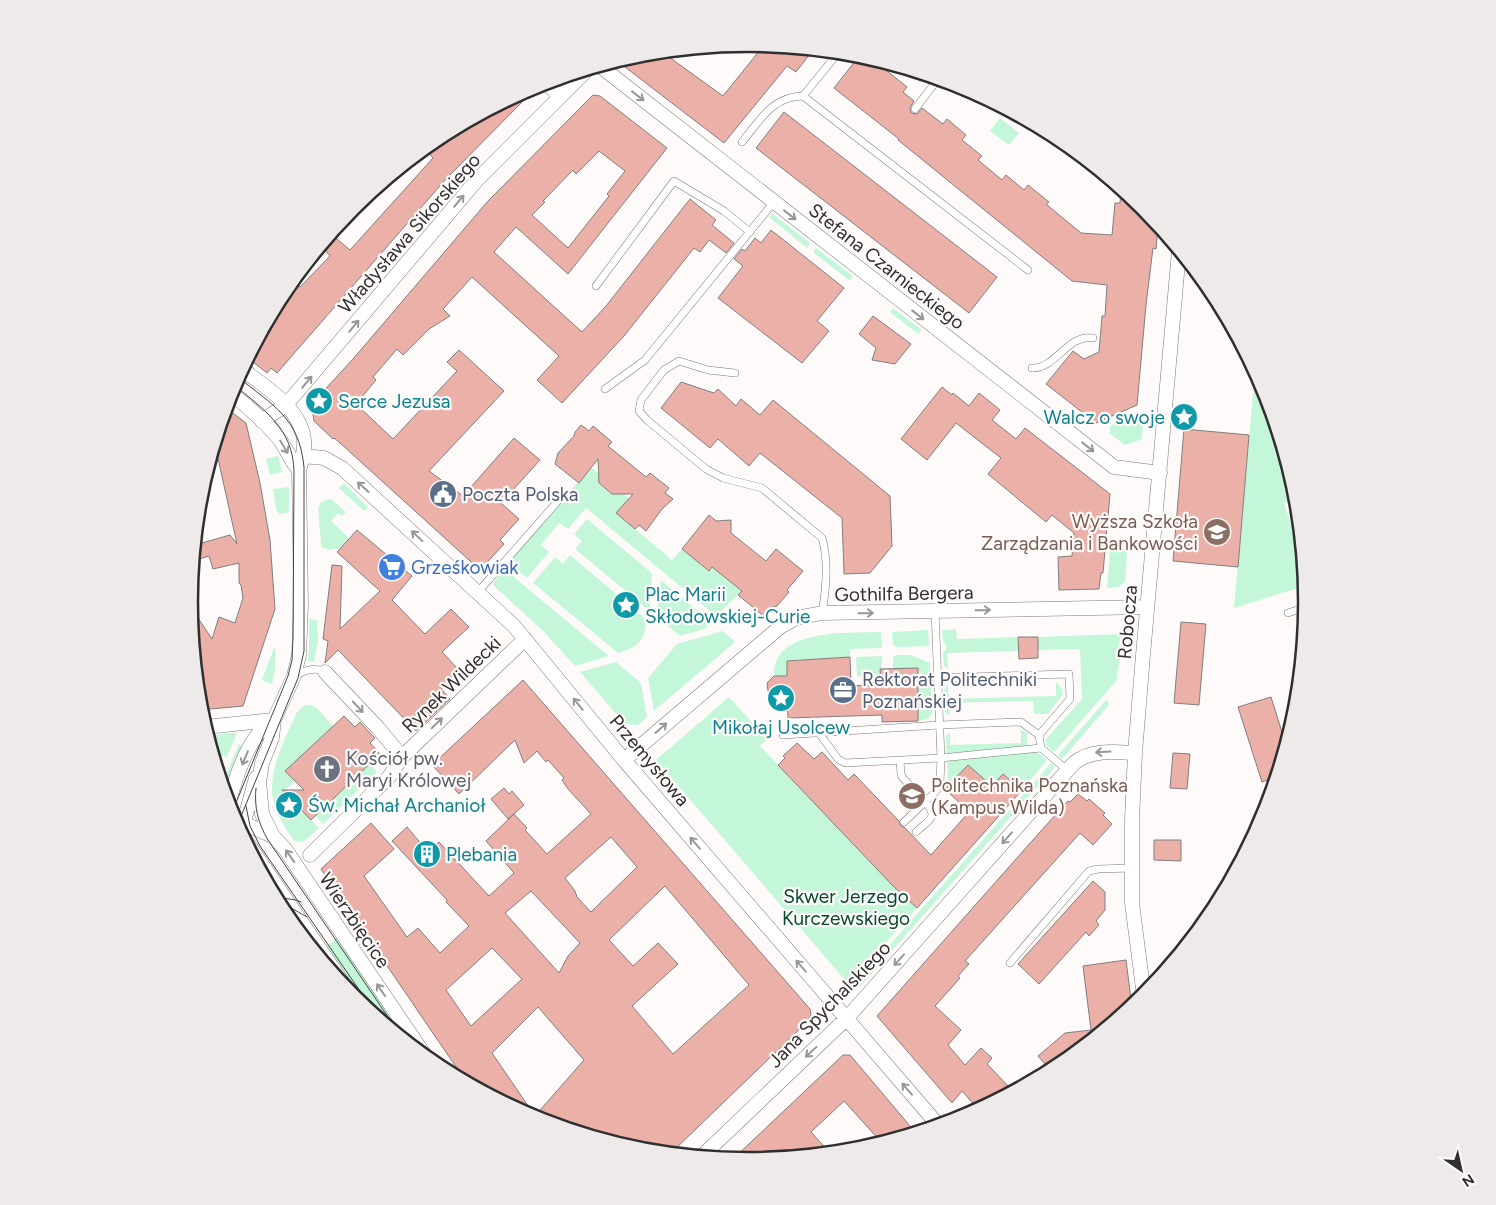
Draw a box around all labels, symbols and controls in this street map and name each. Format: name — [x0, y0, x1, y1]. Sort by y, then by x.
one-way arrow — [632, 91, 645, 102]
street label: Władysława Sikorskiego — [334, 149, 485, 318]
one-way arrow — [453, 195, 464, 208]
street label: Stefana Czarnieckiego — [804, 198, 969, 334]
one-way arrow — [783, 209, 796, 220]
one-way arrow — [911, 309, 924, 320]
one-way arrow — [348, 319, 359, 332]
one-way arrow — [301, 375, 312, 388]
place icon: Serce Jezusa — [304, 386, 334, 416]
place label: Serce Jezusa — [338, 390, 450, 413]
place icon: Walcz o swoje — [1169, 402, 1199, 432]
place label: Walcz o swoje — [1044, 406, 1165, 429]
one-way arrow — [280, 440, 290, 454]
one-way arrow — [1081, 441, 1094, 452]
public building icon: Poczta Polska — [428, 479, 458, 509]
one-way arrow — [357, 481, 370, 493]
place label: Poczta Polska — [462, 483, 579, 506]
place label: Wyższa Szkoła Zarządzania i Bankowości — [981, 510, 1198, 555]
school or university icon: Wyższa Szkoła Zarządzania i Bankowości — [1202, 517, 1232, 547]
one-way arrow — [411, 530, 424, 542]
supermarket icon: Grześkowiak — [377, 552, 407, 582]
place label: Grześkowiak — [411, 556, 519, 579]
street label: Gothilfa Bergera — [834, 581, 974, 606]
place label: Plac Marii Skłodowskiej-Curie — [645, 583, 810, 628]
street label: Robocza — [1113, 584, 1142, 660]
place icon: Plac Marii Skłodowskiej-Curie — [611, 590, 641, 620]
one-way arrow — [975, 605, 991, 615]
one-way arrow — [857, 608, 873, 617]
street label: Rynek Wildecki — [397, 631, 506, 737]
place label: Rektorat Politechniki Poznańskiej — [862, 668, 1037, 713]
office icon: Rektorat Politechniki Poznańskiej — [828, 675, 858, 705]
place icon: Mikołaj Usolcew — [766, 683, 796, 713]
one-way arrow — [572, 697, 584, 710]
one-way arrow — [352, 701, 364, 713]
street label: Przemysłowa — [605, 710, 695, 811]
place label: Mikołaj Usolcew — [712, 716, 850, 739]
one-way arrow — [431, 717, 443, 729]
one-way arrow — [655, 723, 668, 734]
place label: Kościół pw. Maryi Królowej — [346, 747, 471, 792]
one-way arrow — [1095, 748, 1111, 757]
one-way arrow — [240, 750, 250, 765]
church icon: Kościół pw. Maryi Królowej — [312, 754, 342, 784]
place label: Politechnika Poznańska (Kampus Wilda) — [931, 774, 1128, 819]
school or university icon: Politechnika Poznańska (Kampus Wilda) — [897, 781, 927, 811]
place icon: Św. Michał Archanioł — [274, 790, 304, 820]
place label: Św. Michał Archanioł — [308, 794, 486, 817]
one-way arrow — [1001, 832, 1012, 845]
one-way arrow — [690, 836, 701, 849]
building icon: Plebania — [412, 839, 442, 869]
place label: Plebania — [446, 843, 517, 866]
one-way arrow — [285, 850, 295, 864]
street label: Wierzbięcice — [314, 868, 395, 972]
park label: Skwer Jerzego Kurczewskiego — [782, 885, 910, 930]
street label: Jana Spychalskiego — [763, 936, 896, 1072]
one-way arrow — [894, 953, 905, 966]
one-way arrow — [796, 959, 807, 972]
one-way arrow — [376, 984, 386, 998]
one-way arrow — [805, 1046, 818, 1058]
one-way arrow — [902, 1082, 913, 1095]
north arrow — [1436, 1145, 1486, 1195]
text: N — [1459, 1170, 1477, 1190]

